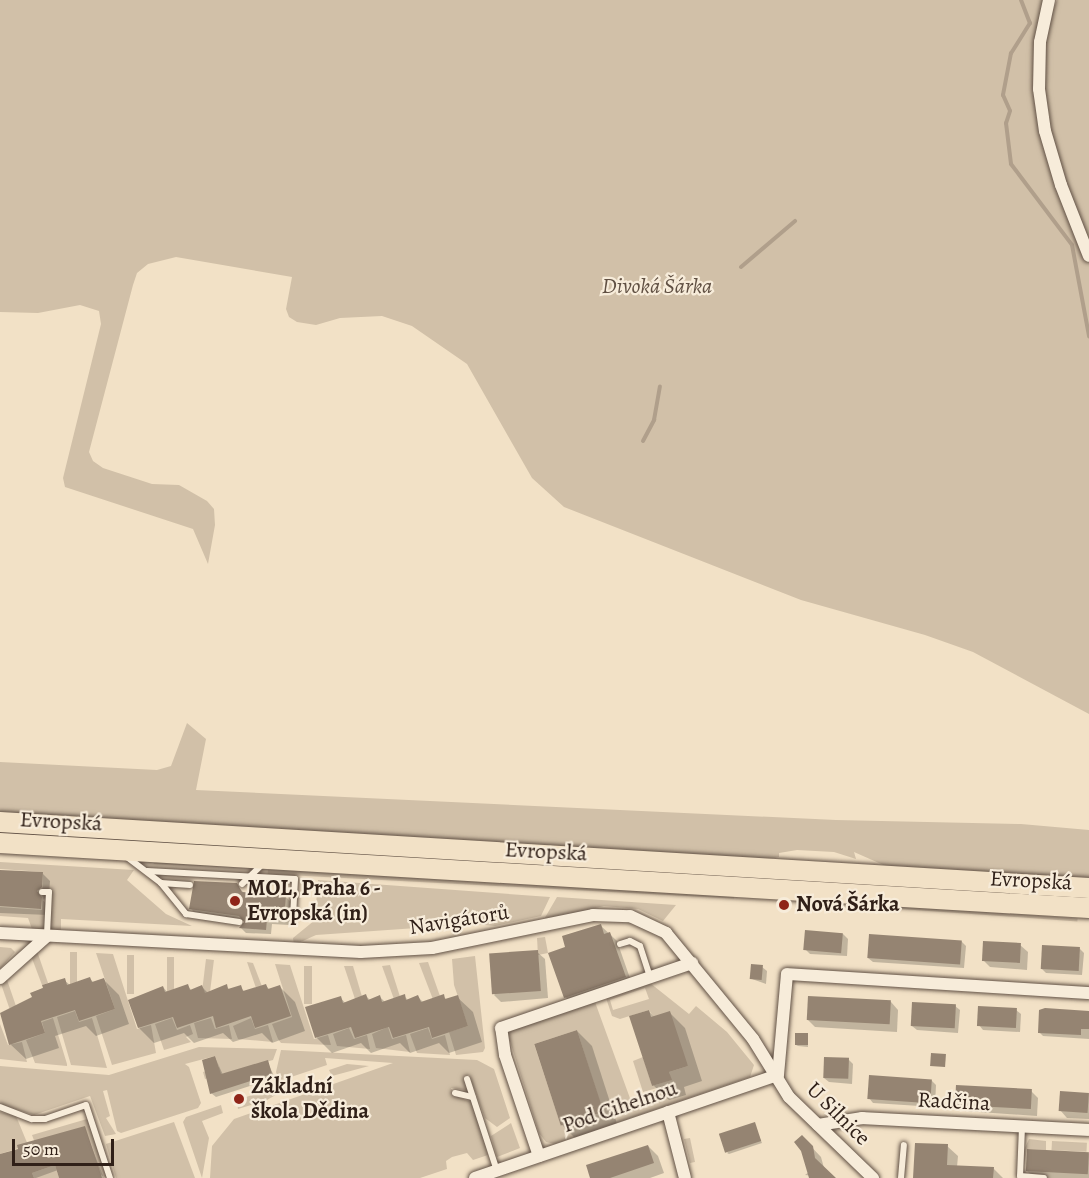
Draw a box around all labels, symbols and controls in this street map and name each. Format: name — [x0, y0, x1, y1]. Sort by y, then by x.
park label: Divoká Šárka — [602, 274, 712, 300]
street label: Evropská — [19, 807, 103, 837]
street label: Evropská — [504, 837, 588, 867]
street label: Evropská — [989, 866, 1073, 896]
place label: MOL, Praha 6 - Evropská (in) — [247, 875, 382, 926]
place label: Nová Šárka — [796, 892, 900, 918]
marker: MOL, Praha 6 - Evropská (in) — [228, 894, 242, 908]
marker: Nová Šárka — [777, 898, 791, 912]
street label: Navigátorů — [407, 899, 511, 941]
place label: Základní škola Dědina — [251, 1073, 369, 1124]
street label: Pod Cihelnou — [559, 1075, 681, 1139]
street label: U Silnice — [801, 1077, 875, 1151]
street label: Radčina — [917, 1087, 991, 1117]
marker: Základní škola Dědina — [232, 1092, 246, 1106]
scale bar — [15, 1127, 117, 1165]
text: 50 m — [23, 1137, 59, 1161]

